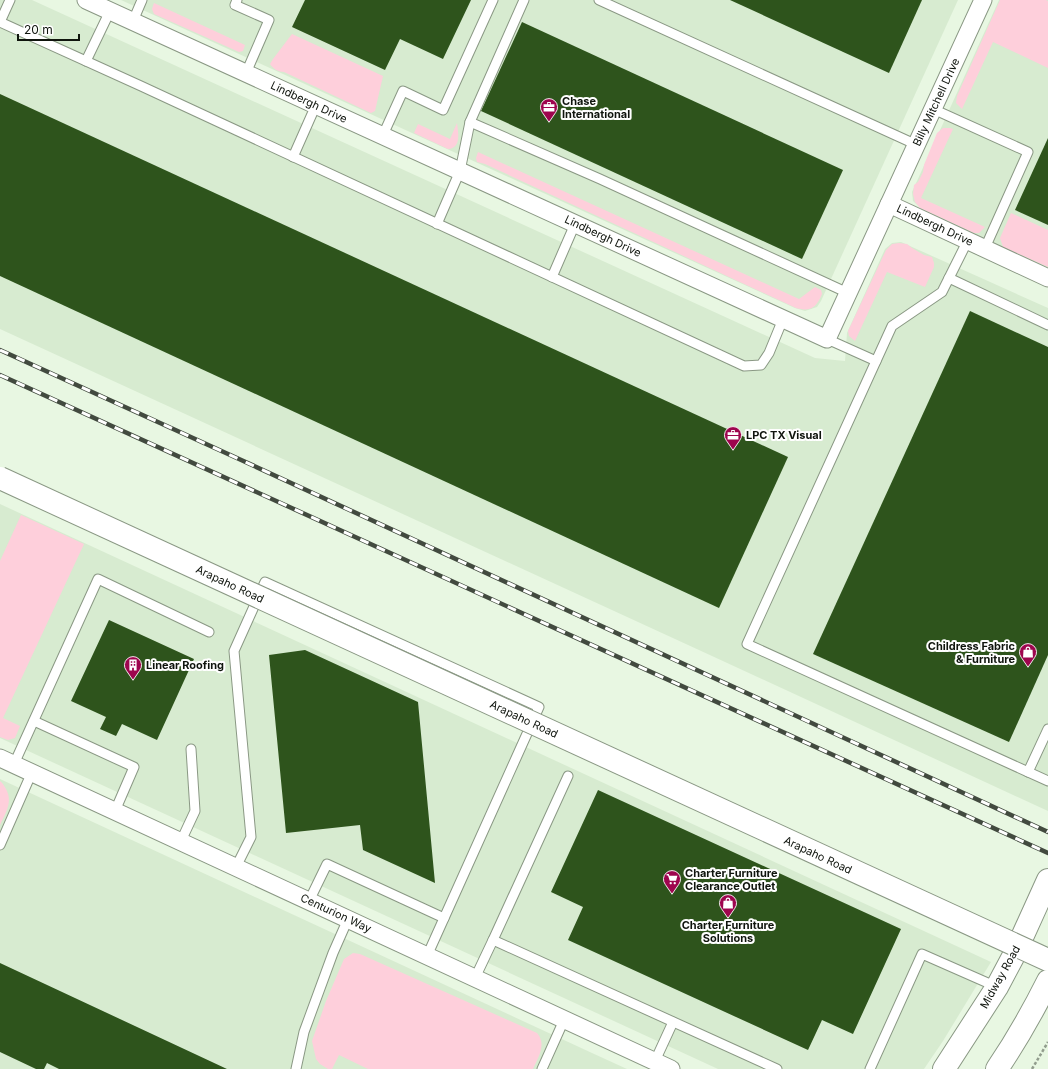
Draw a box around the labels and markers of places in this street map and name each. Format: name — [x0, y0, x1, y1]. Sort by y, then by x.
place label: Chase International — [562, 94, 630, 121]
office icon: Chase International — [539, 97, 559, 122]
office icon: LPC TX Visual — [723, 425, 743, 450]
place label: LPC TX Visual — [746, 428, 822, 442]
place label: Childress Fabric & Furniture — [928, 639, 1016, 666]
shop icon: Childress Fabric & Furniture — [1018, 642, 1038, 667]
building icon: Linear Roofing — [123, 655, 143, 680]
place label: Linear Roofing — [146, 658, 224, 672]
place label: Charter Furniture Clearance Outlet — [685, 866, 778, 893]
supermarket icon: Charter Furniture Clearance Outlet — [662, 869, 682, 894]
shop icon: Charter Furniture Solutions — [718, 893, 738, 918]
place label: Charter Furniture Solutions — [682, 918, 775, 945]

